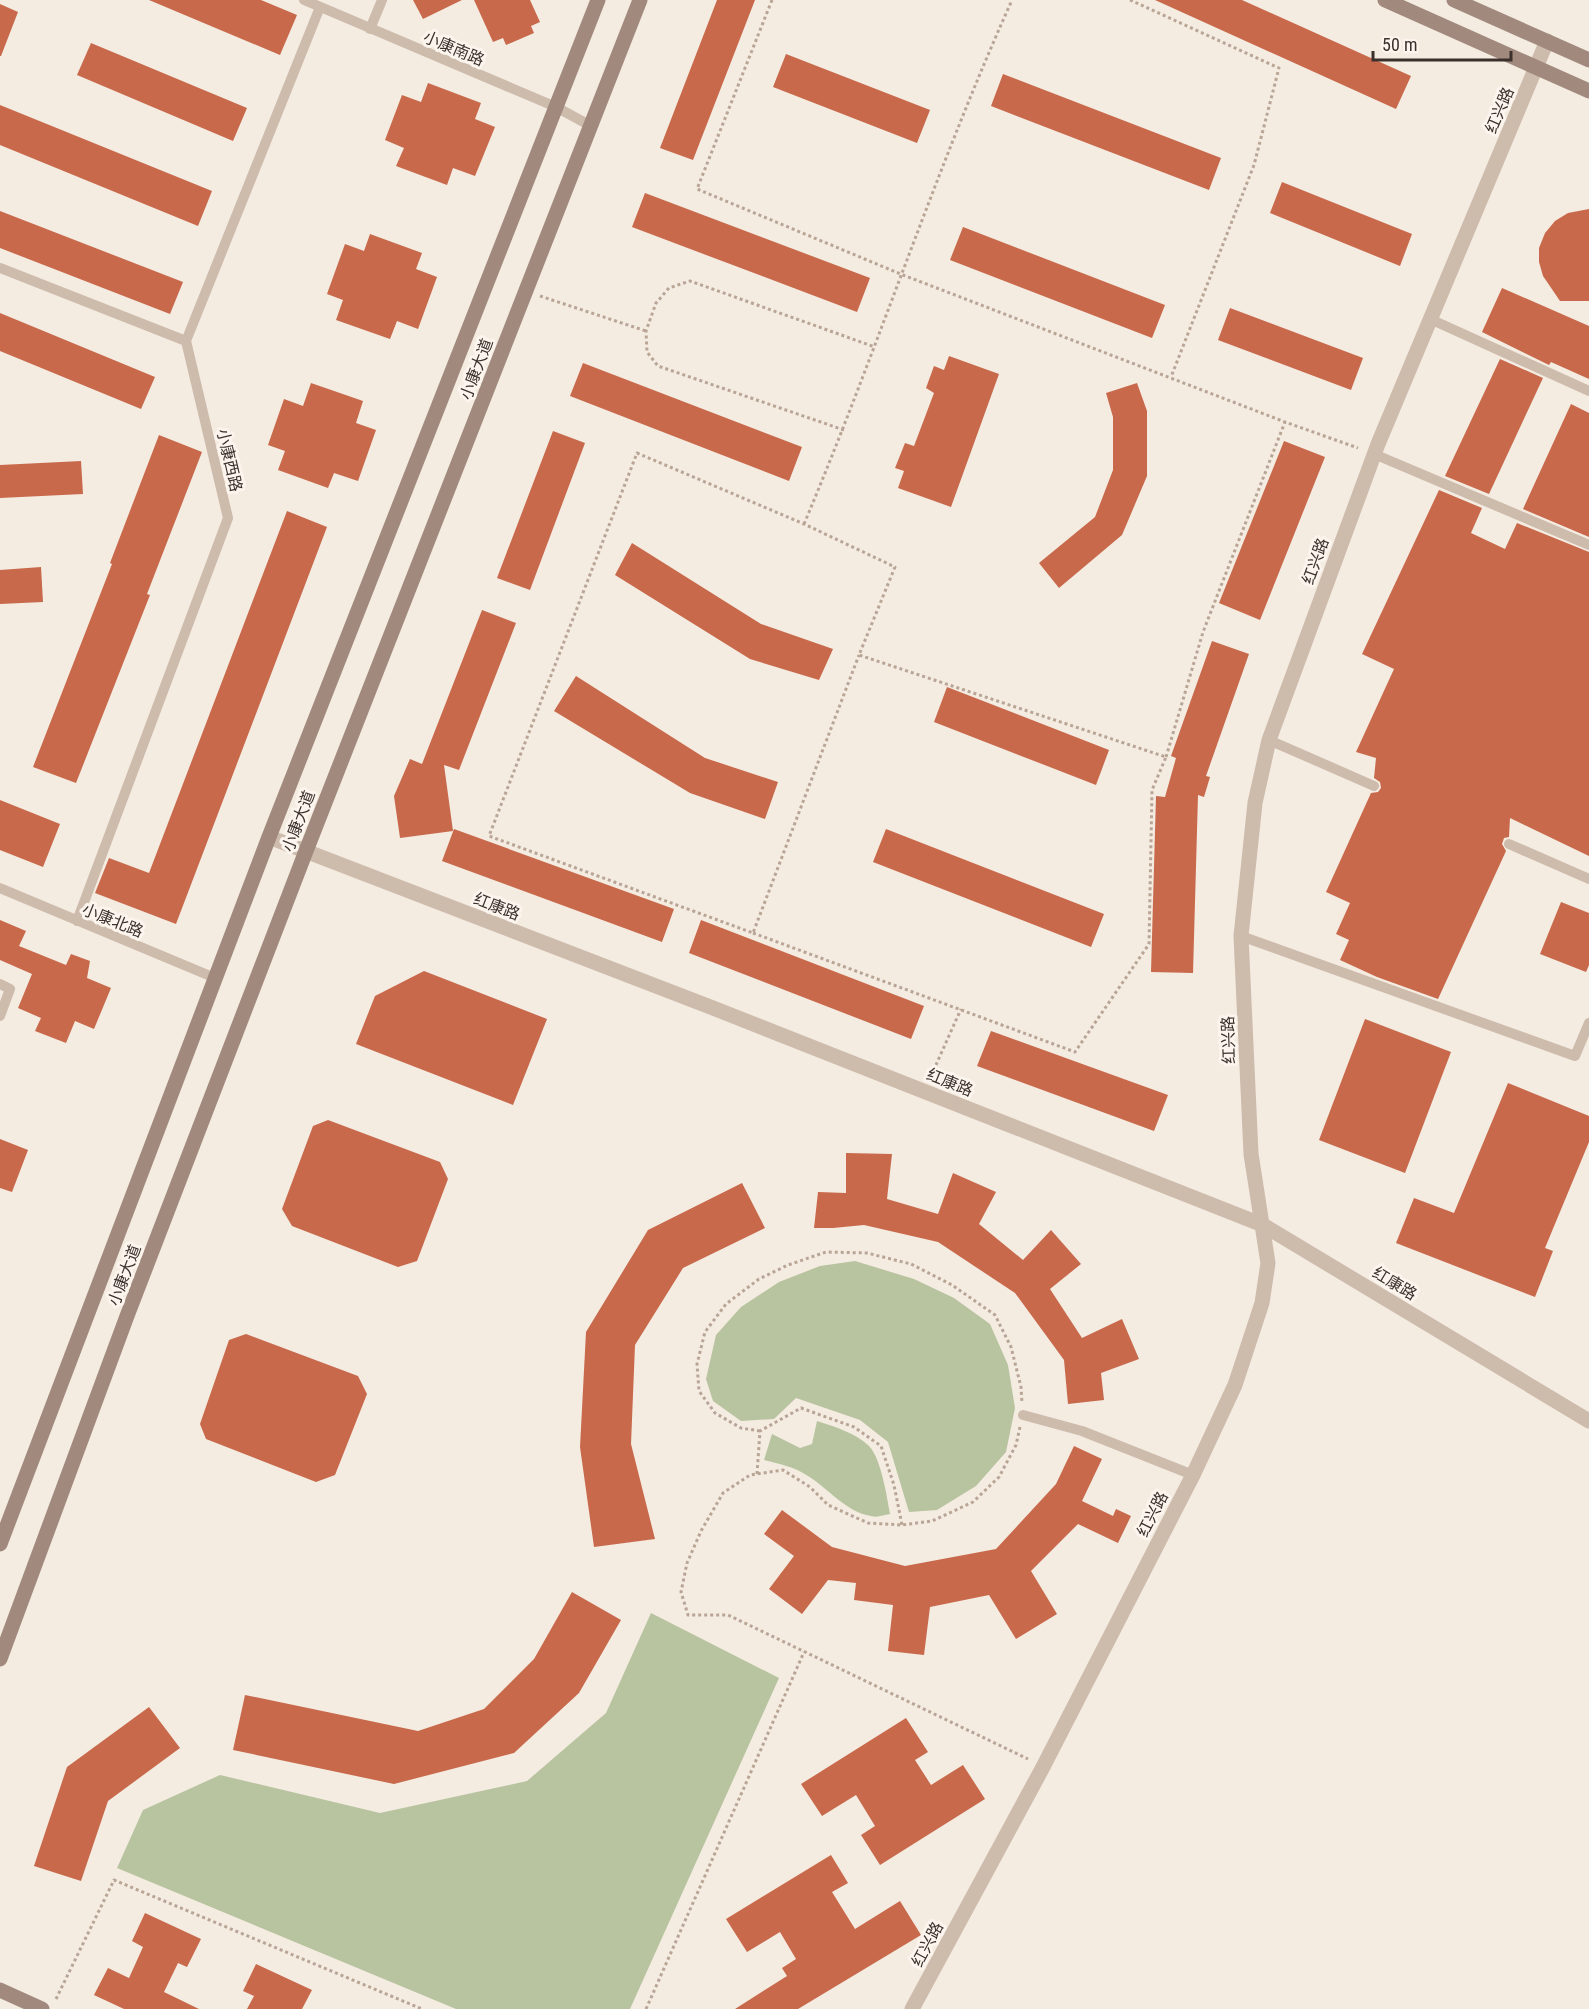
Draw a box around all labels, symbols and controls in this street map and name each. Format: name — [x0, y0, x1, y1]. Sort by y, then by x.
scale bar — [1373, 24, 1511, 62]
street label: 小康南路 — [421, 27, 487, 70]
text: 50 m — [1382, 34, 1417, 55]
street label: 红兴路 — [1481, 84, 1518, 136]
street label: 小康大道 — [456, 336, 497, 402]
street label: 小康西路 — [213, 427, 246, 493]
street label: 红兴路 — [1298, 535, 1333, 587]
street label: 小康大道 — [278, 788, 319, 854]
street label: 红康路 — [471, 889, 523, 924]
street label: 小康北路 — [80, 900, 146, 941]
street label: 红兴路 — [1218, 1016, 1239, 1064]
street label: 红康路 — [924, 1065, 976, 1100]
street label: 小康大道 — [104, 1242, 145, 1308]
street label: 红康路 — [1369, 1263, 1420, 1304]
street label: 红兴路 — [1133, 1489, 1172, 1540]
street label: 红兴路 — [908, 1919, 947, 1970]

